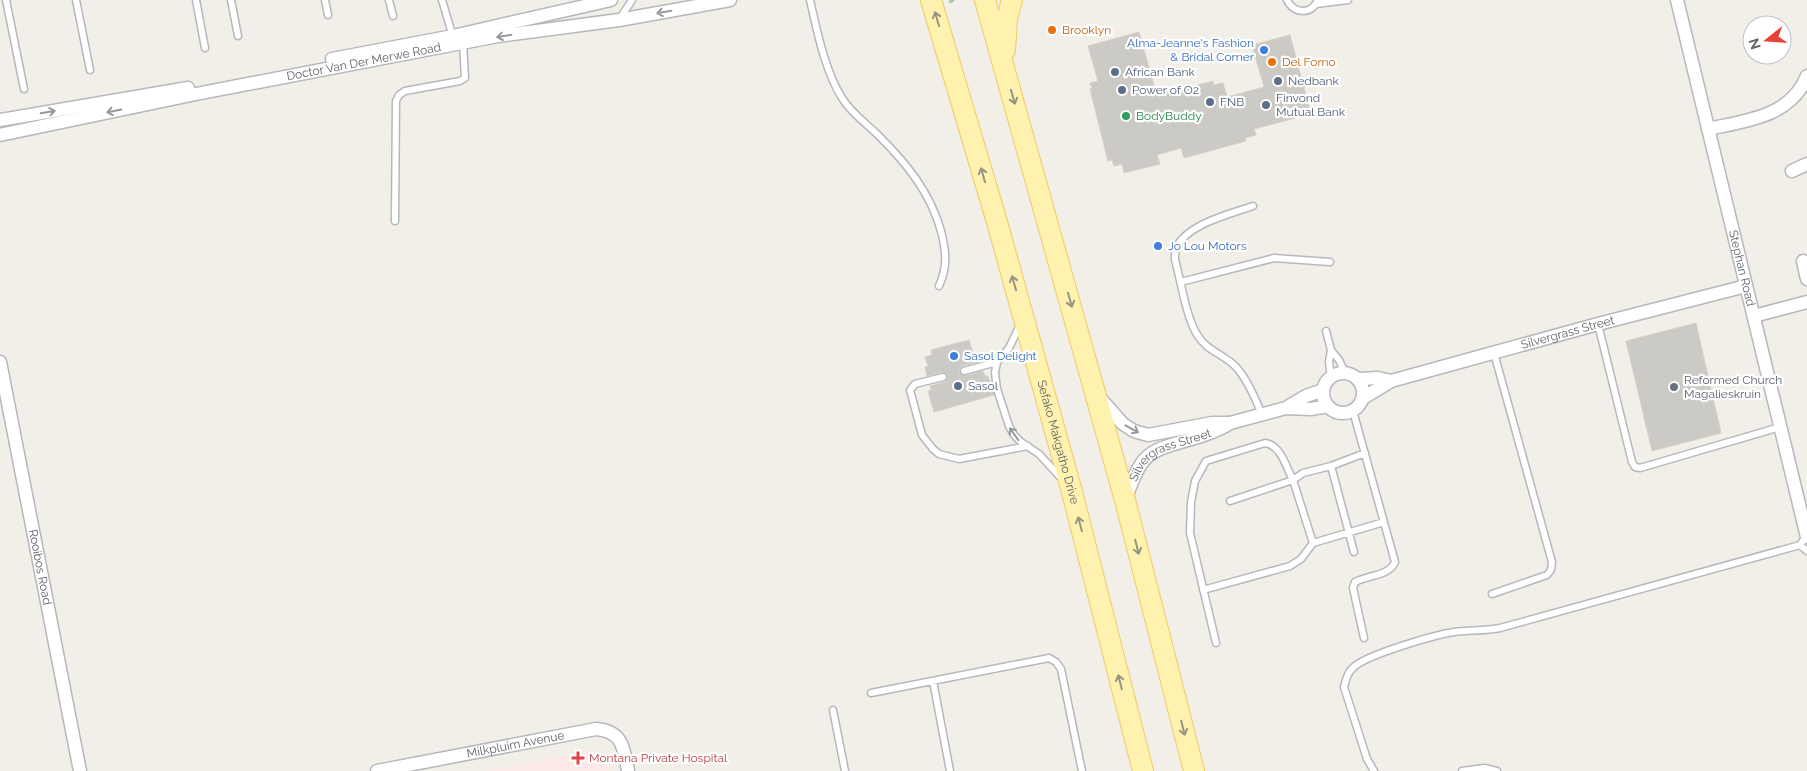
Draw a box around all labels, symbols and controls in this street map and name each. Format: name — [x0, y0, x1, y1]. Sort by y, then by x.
one-way arrow — [657, 7, 673, 17]
one-way arrow — [931, 11, 941, 27]
north arrow — [1742, 15, 1792, 65]
place label: Brooklyn — [1062, 23, 1111, 37]
marker: Brooklyn — [1046, 24, 1058, 36]
one-way arrow — [496, 31, 512, 41]
place label: Alma-Jeanne's Fashion & Bridal Corner — [1127, 36, 1255, 64]
text: N — [1745, 36, 1764, 51]
street label: Doctor Van Der Merwe Road — [285, 40, 442, 83]
marker: Alma-Jeanne's Fashion & Bridal Corner — [1258, 44, 1270, 56]
place label: Del Forno — [1282, 55, 1336, 69]
marker: Del Forno — [1266, 56, 1278, 68]
place label: African Bank — [1125, 65, 1195, 79]
marker: African Bank — [1109, 66, 1121, 78]
place label: Nedbank — [1288, 74, 1340, 88]
marker: Nedbank — [1272, 75, 1284, 87]
place label: Power of O2 — [1132, 83, 1199, 97]
marker: Power of O2 — [1116, 84, 1128, 96]
one-way arrow — [1008, 89, 1018, 105]
place label: Finvond Mutual Bank — [1276, 91, 1346, 119]
place label: FNB — [1220, 95, 1244, 109]
marker: FNB — [1204, 96, 1216, 108]
marker: Finvond Mutual Bank — [1260, 99, 1272, 111]
one-way arrow — [40, 107, 56, 117]
one-way arrow — [106, 107, 122, 117]
place label: BodyBuddy — [1136, 109, 1202, 123]
marker: BodyBuddy — [1120, 110, 1132, 122]
one-way arrow — [977, 167, 987, 183]
street label: Stephan Road — [1726, 229, 1758, 308]
place label: Jo Lou Motors — [1168, 239, 1247, 253]
marker: Jo Lou Motors — [1152, 240, 1164, 252]
one-way arrow — [1008, 276, 1018, 292]
one-way arrow — [1065, 291, 1075, 307]
street label: Silvergrass Street — [1519, 313, 1616, 352]
place label: Sasol Delight — [964, 349, 1037, 363]
marker: Sasol Delight — [948, 350, 960, 362]
place label: Reformed Church Magalieskruin — [1684, 373, 1782, 401]
place label: Sasol — [968, 379, 999, 393]
street label: Sefako Makgatho Drive — [1034, 379, 1082, 505]
marker: Sasol — [952, 380, 964, 392]
marker: Reformed Church Magalieskruin — [1668, 381, 1680, 393]
one-way arrow — [1124, 425, 1139, 434]
street label: Silvergrass Street — [1126, 426, 1213, 483]
one-way arrow — [1009, 427, 1019, 441]
one-way arrow — [1075, 517, 1085, 533]
street label: Rooibos Road — [26, 528, 54, 606]
one-way arrow — [1133, 539, 1142, 555]
one-way arrow — [1115, 674, 1125, 690]
one-way arrow — [1179, 720, 1188, 736]
street label: Milkpluim Avenue — [465, 728, 565, 761]
marker: Montana Private Hospital — [571, 751, 585, 765]
place label: Montana Private Hospital — [589, 751, 728, 765]

